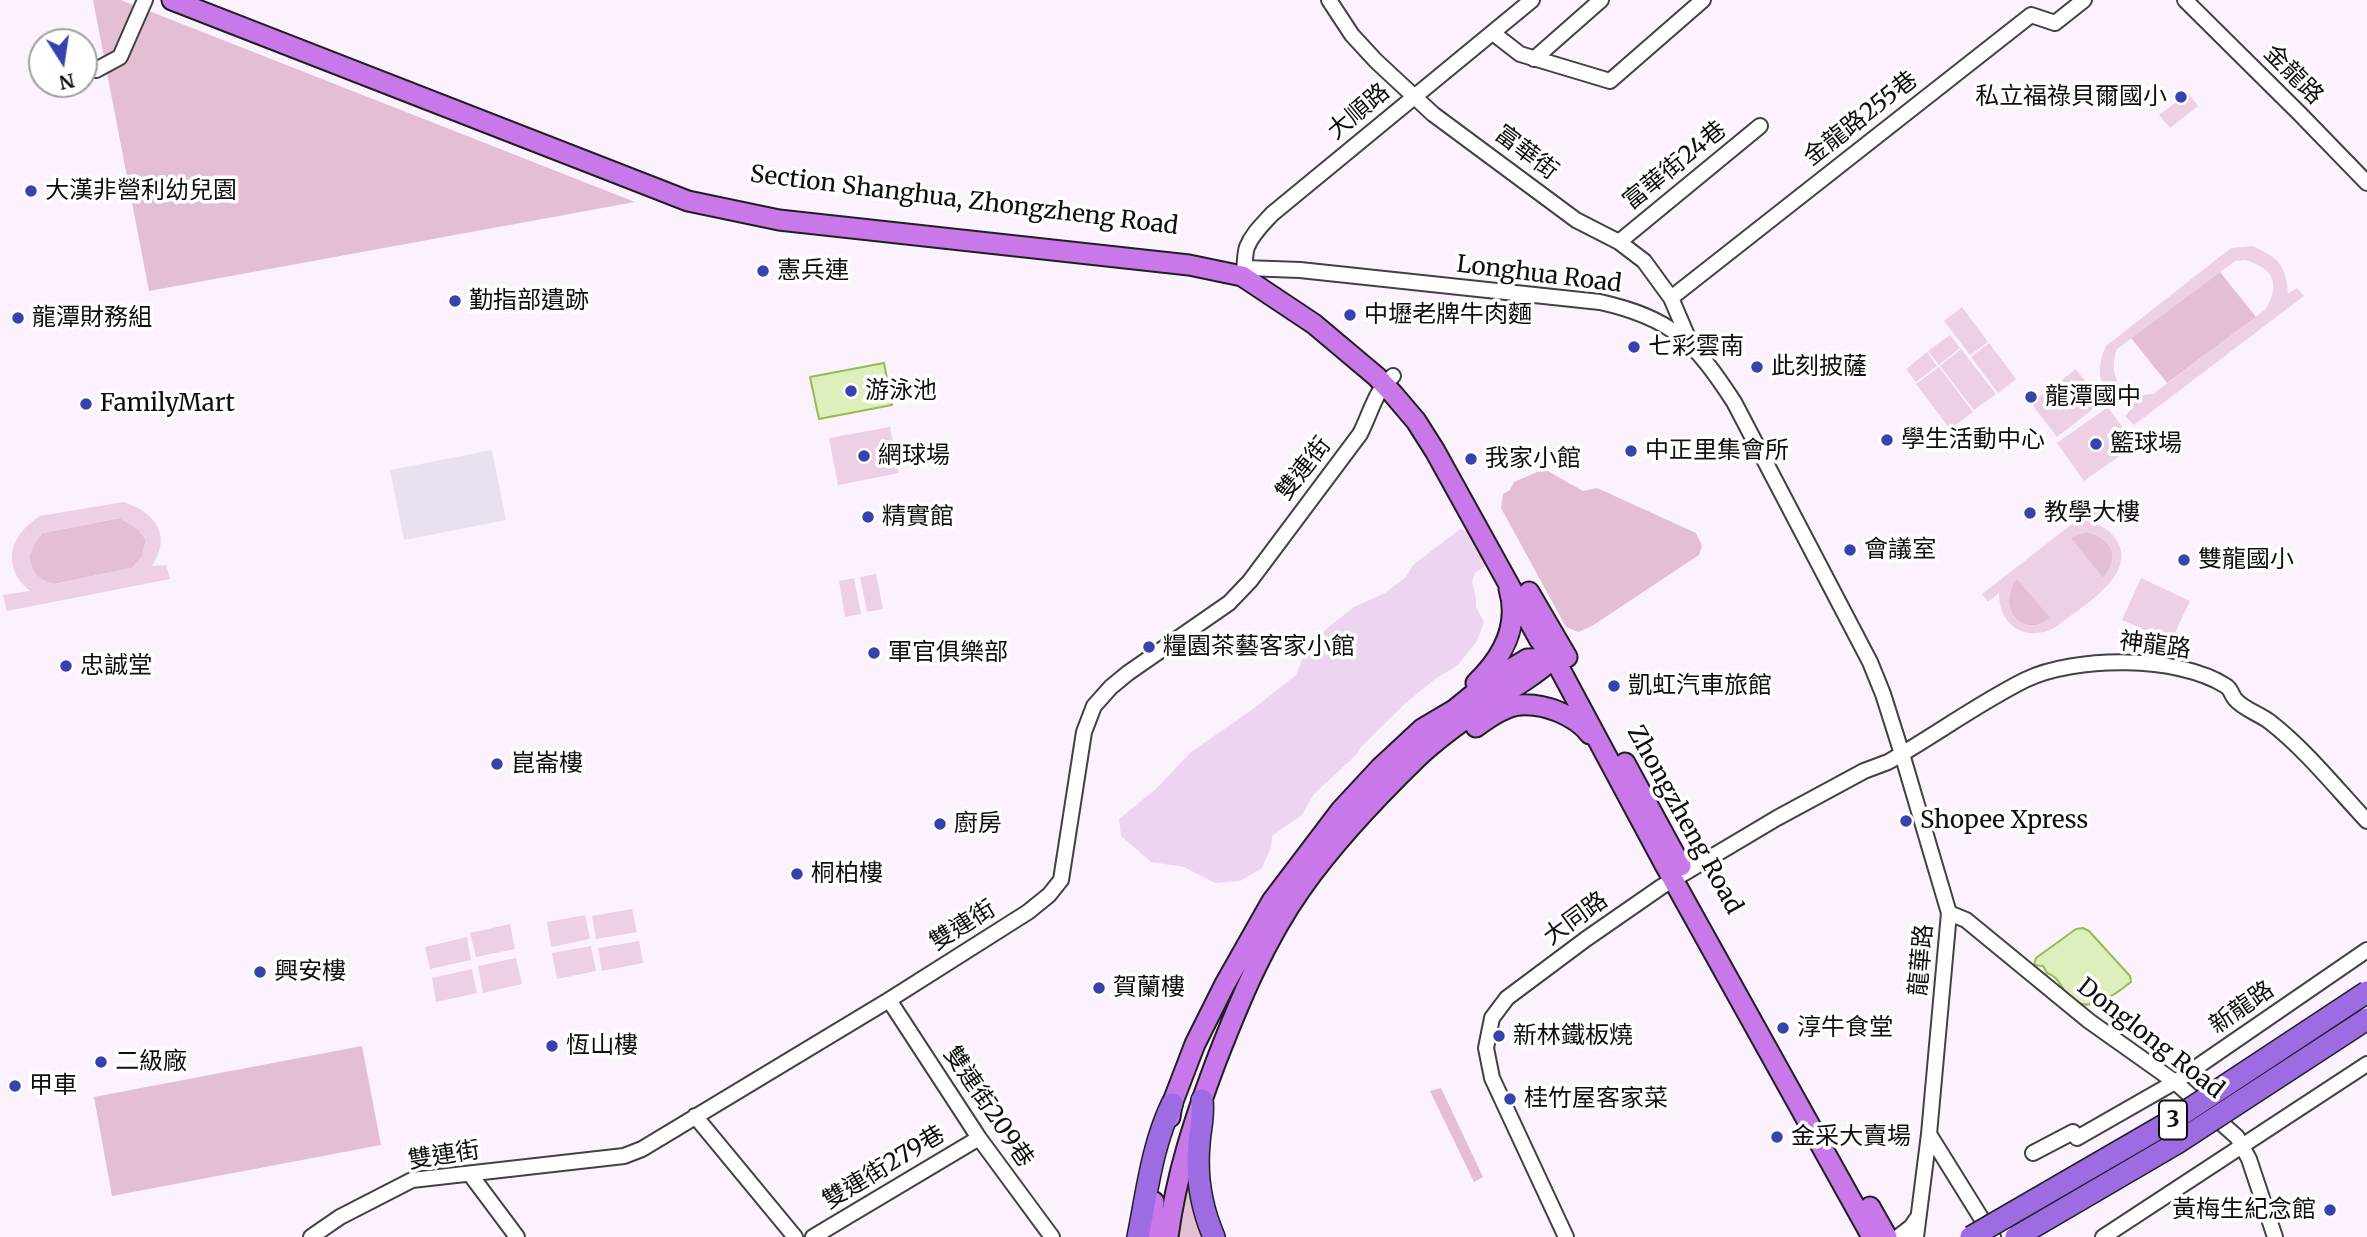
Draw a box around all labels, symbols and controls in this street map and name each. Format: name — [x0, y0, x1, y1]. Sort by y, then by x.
north arrow — [28, 28, 98, 98]
street label: 金龍路 — [2257, 39, 2329, 111]
street label: 金龍路255巷 — [1799, 66, 1923, 172]
text: N — [57, 68, 77, 95]
street label: 大順路 — [1322, 78, 1396, 146]
place label: 私立福祿貝爾國小 — [1975, 83, 2167, 111]
marker: 私立福祿貝爾國小 — [2173, 89, 2189, 105]
street label: 富華街24巷 — [1618, 116, 1732, 216]
street label: 富華街 — [1489, 120, 1563, 186]
street label: Section Shanghua, Zhongzheng Road — [748, 160, 1180, 242]
place label: 大漢非營利幼兒園 — [45, 177, 237, 205]
marker: 大漢非營利幼兒園 — [23, 183, 39, 199]
street label: Longhua Road — [1455, 251, 1623, 299]
place label: 憲兵連 — [777, 257, 849, 285]
marker: 憲兵連 — [755, 263, 771, 279]
place label: 勤指部遺跡 — [469, 287, 589, 315]
marker: 勤指部遺跡 — [447, 293, 463, 309]
place label: 中壢老牌牛肉麵 — [1364, 301, 1532, 329]
place label: 龍潭財務組 — [32, 304, 152, 332]
marker: 中壢老牌牛肉麵 — [1342, 307, 1358, 323]
marker: 龍潭財務組 — [10, 310, 26, 326]
place label: 七彩雲南 — [1648, 333, 1744, 361]
marker: 七彩雲南 — [1626, 339, 1642, 355]
place label: 此刻披薩 — [1771, 353, 1867, 381]
marker: 此刻披薩 — [1749, 359, 1765, 375]
place label: 游泳池 — [865, 377, 937, 405]
marker: 游泳池 — [843, 383, 859, 399]
place label: 龍潭國中 — [2045, 383, 2141, 411]
marker: 龍潭國中 — [2023, 389, 2039, 405]
place label: FamilyMart — [100, 390, 235, 418]
marker: FamilyMart — [78, 396, 94, 412]
place label: 學生活動中心 — [1901, 426, 2045, 454]
place label: 籃球場 — [2110, 430, 2182, 458]
street label: 雙連街 — [1270, 432, 1338, 506]
marker: 學生活動中心 — [1879, 432, 1895, 448]
marker: 籃球場 — [2088, 436, 2104, 452]
place label: 中正里集會所 — [1645, 437, 1789, 465]
place label: 網球場 — [878, 442, 950, 470]
marker: 中正里集會所 — [1623, 443, 1639, 459]
place label: 我家小館 — [1485, 445, 1581, 473]
marker: 網球場 — [856, 448, 872, 464]
marker: 我家小館 — [1463, 451, 1479, 467]
place label: 教學大樓 — [2044, 499, 2140, 527]
place label: 精實館 — [882, 503, 954, 531]
marker: 教學大樓 — [2022, 505, 2038, 521]
marker: 精實館 — [860, 509, 876, 525]
place label: 會議室 — [1864, 536, 1936, 564]
marker: 會議室 — [1842, 542, 1858, 558]
place label: 雙龍國小 — [2198, 546, 2294, 574]
marker: 雙龍國小 — [2176, 552, 2192, 568]
street label: 神龍路 — [2118, 627, 2192, 665]
place label: 糧園茶藝客家小館 — [1163, 633, 1355, 661]
place label: 軍官俱樂部 — [888, 639, 1008, 667]
marker: 糧園茶藝客家小館 — [1141, 639, 1157, 655]
marker: 軍官俱樂部 — [866, 645, 882, 661]
place label: 忠誠堂 — [80, 652, 152, 680]
marker: 忠誠堂 — [58, 658, 74, 674]
place label: 凱虹汽車旅館 — [1628, 672, 1772, 700]
marker: 凱虹汽車旅館 — [1606, 678, 1622, 694]
street label: Zhongzheng Road — [1620, 721, 1748, 919]
place label: 崑崙樓 — [511, 750, 583, 778]
marker: 崑崙樓 — [489, 756, 505, 772]
place label: Shopee Xpress — [1920, 807, 2088, 835]
place label: 廚房 — [954, 810, 1002, 838]
marker: Shopee Xpress — [1898, 813, 1914, 829]
marker: 廚房 — [932, 816, 948, 832]
place label: 桐柏樓 — [811, 860, 883, 888]
marker: 桐柏樓 — [789, 866, 805, 882]
street label: 大同路 — [1538, 886, 1614, 952]
street label: 雙連街 — [925, 895, 1001, 957]
street label: 龍華路 — [1905, 923, 1939, 997]
place label: 興安樓 — [274, 958, 346, 986]
marker: 興安樓 — [252, 964, 268, 980]
street label: Donglong Road — [2071, 973, 2229, 1105]
place label: 賀蘭樓 — [1113, 974, 1185, 1002]
street label: 新龍路 — [2204, 976, 2280, 1040]
marker: 賀蘭樓 — [1091, 980, 1107, 996]
place label: 淳牛食堂 — [1797, 1014, 1893, 1042]
marker: 淳牛食堂 — [1775, 1020, 1791, 1036]
place label: 新林鐵板燒 — [1513, 1022, 1633, 1050]
marker: 新林鐵板燒 — [1491, 1028, 1507, 1044]
place label: 恆山樓 — [566, 1032, 638, 1060]
marker: 恆山樓 — [544, 1038, 560, 1054]
street label: 雙連街209巷 — [937, 1041, 1039, 1173]
place label: 二級廠 — [115, 1048, 187, 1076]
marker: 二級廠 — [93, 1054, 109, 1070]
place label: 甲車 — [29, 1072, 77, 1100]
marker: 甲車 — [7, 1078, 23, 1094]
place label: 桂竹屋客家菜 — [1524, 1085, 1668, 1113]
marker: 桂竹屋客家菜 — [1502, 1091, 1518, 1107]
road number: 3 — [2159, 1100, 2187, 1140]
street label: 雙連街279巷 — [818, 1120, 950, 1216]
place label: 金采大賣場 — [1791, 1123, 1911, 1151]
marker: 金采大賣場 — [1769, 1129, 1785, 1145]
street label: 雙連街 — [406, 1136, 482, 1176]
place label: 黃梅生紀念館 — [2172, 1196, 2316, 1224]
marker: 黃梅生紀念館 — [2322, 1202, 2338, 1218]

